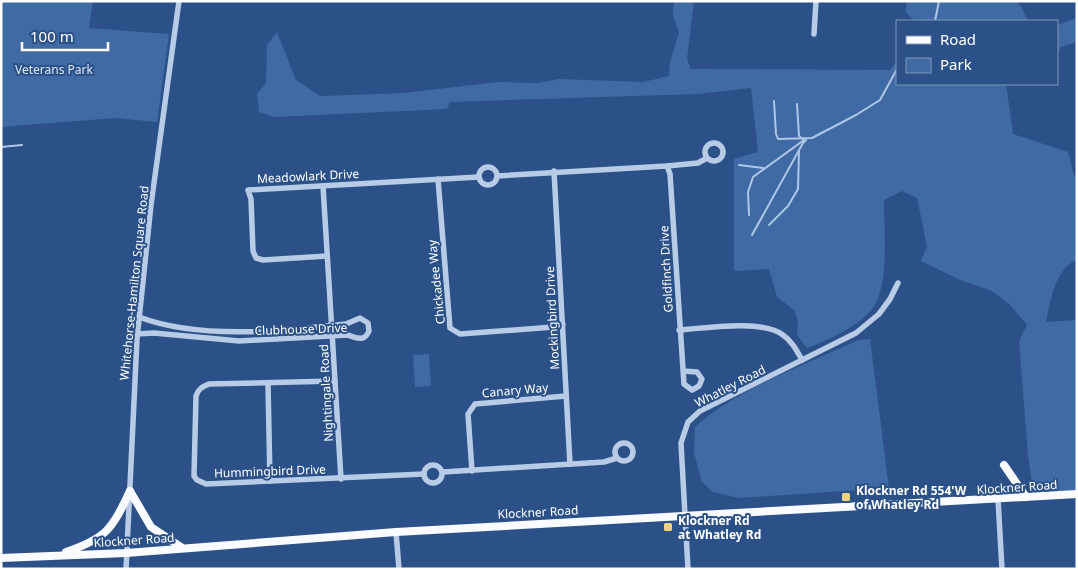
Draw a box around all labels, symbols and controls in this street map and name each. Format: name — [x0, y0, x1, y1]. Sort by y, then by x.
scale bar — [22, 20, 109, 52]
legend — [896, 20, 1058, 85]
text: 100 m — [30, 26, 74, 46]
text: Road — [940, 29, 976, 49]
text: Park — [940, 54, 972, 74]
park label: Veterans Park — [15, 61, 94, 78]
street label: Meadowlark Drive — [257, 165, 360, 187]
street label: Whitehorse-Hamilton Square Road — [115, 185, 153, 381]
street label: Goldfinch Drive — [655, 225, 677, 313]
street label: Chickadee Way — [423, 238, 449, 325]
street label: Mockingbird Drive — [541, 266, 563, 370]
street label: Clubhouse Drive — [254, 319, 348, 339]
street label: Nightingale Road — [315, 344, 337, 442]
street label: Whatley Road — [692, 361, 768, 411]
street label: Canary Way — [481, 379, 550, 401]
street label: Hummingbird Drive — [214, 461, 326, 481]
street label: Klockner Road — [976, 476, 1058, 498]
place label: Klockner Rd 554'W of Whatley Rd — [856, 482, 967, 513]
marker: Klockner Rd 554'W of Whatley Rd — [840, 491, 852, 503]
street label: Klockner Road — [497, 501, 579, 523]
place label: Klockner Rd at Whatley Rd — [678, 512, 761, 543]
marker: Klockner Rd at Whatley Rd — [662, 521, 674, 533]
street label: Klockner Road — [93, 529, 175, 551]

